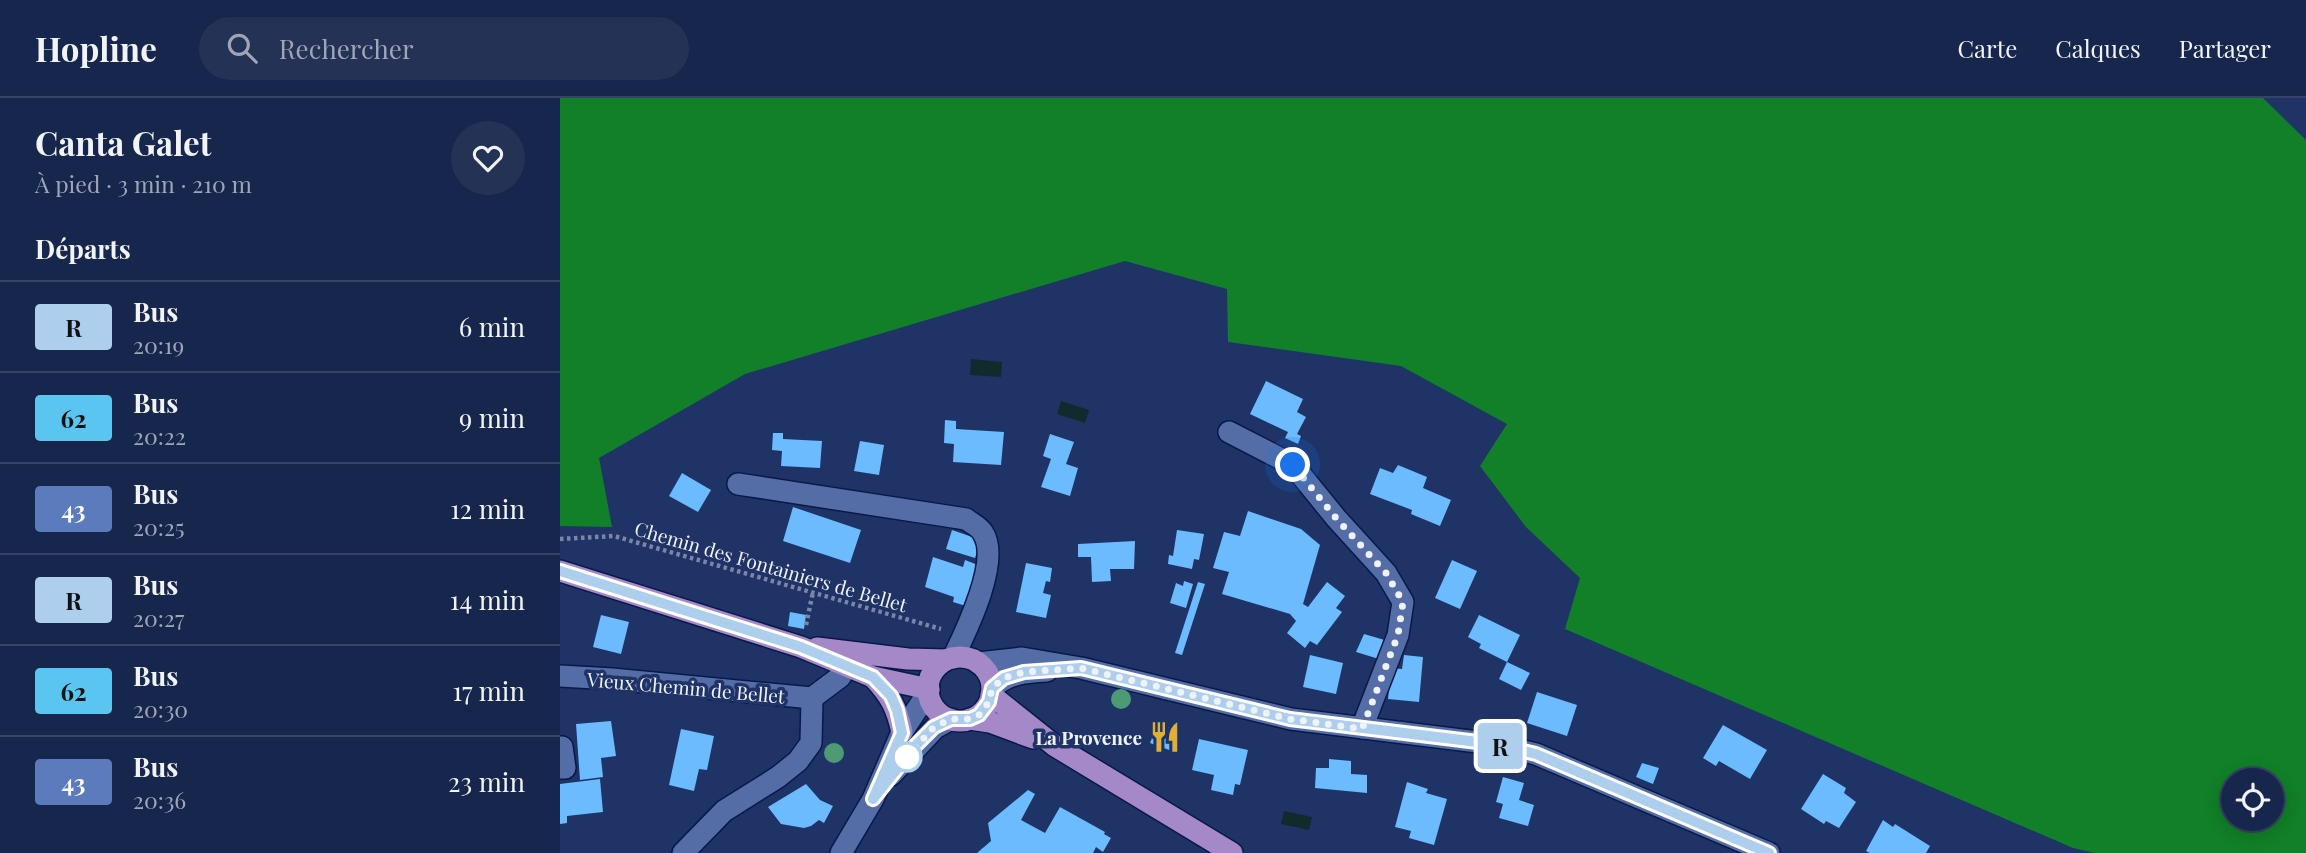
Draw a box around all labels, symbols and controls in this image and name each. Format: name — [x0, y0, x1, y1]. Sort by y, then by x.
search box — [199, 17, 689, 80]
text: Hopline — [35, 26, 157, 70]
icon: search — [223, 29, 261, 67]
text: Rechercher — [279, 31, 414, 66]
text: Carte — [1958, 32, 2017, 64]
text: Calques — [2055, 32, 2141, 64]
text: Partager — [2179, 32, 2271, 64]
text: Canta Galet — [35, 120, 211, 164]
button: heart — [451, 121, 525, 195]
text: À pied · 3 min · 210 m — [35, 168, 252, 199]
text: Départs — [35, 231, 131, 266]
text: Bus — [133, 294, 178, 329]
text: 6 min — [459, 309, 525, 344]
text: R — [65, 311, 82, 343]
text: 20:19 — [133, 329, 184, 360]
text: Bus — [133, 385, 178, 420]
text: 9 min — [459, 400, 525, 435]
text: 62 — [60, 402, 87, 434]
text: 20:22 — [133, 420, 186, 451]
your location — [1275, 447, 1310, 482]
text: Bus — [133, 476, 178, 511]
text: 12 min — [450, 491, 525, 526]
text: 43 — [62, 493, 85, 525]
text: 20:25 — [133, 511, 185, 542]
street label: Chemin des Fontainiers de Bellet — [632, 515, 910, 617]
text: Bus — [133, 567, 178, 602]
text: 14 min — [450, 582, 525, 617]
text: R — [65, 584, 82, 616]
text: 20:27 — [133, 602, 184, 633]
text: Bus — [133, 658, 178, 693]
street label: Vieux Chemin de Bellet — [585, 665, 786, 709]
text: 17 min — [452, 673, 525, 708]
text: 62 — [60, 675, 87, 707]
text: 20:30 — [133, 693, 188, 724]
restaurant icon: La Provence — [1148, 720, 1182, 754]
line badge: R — [1477, 723, 1523, 769]
place label: La Provence — [1035, 724, 1142, 750]
text: R — [1492, 730, 1508, 762]
unlabelled marker — [892, 742, 922, 772]
text: Bus — [133, 749, 178, 784]
text: 23 min — [448, 764, 525, 799]
text: 43 — [62, 766, 85, 798]
map controls — [2221, 768, 2284, 831]
button: locate — [2221, 768, 2284, 831]
text: 20:36 — [133, 784, 186, 815]

